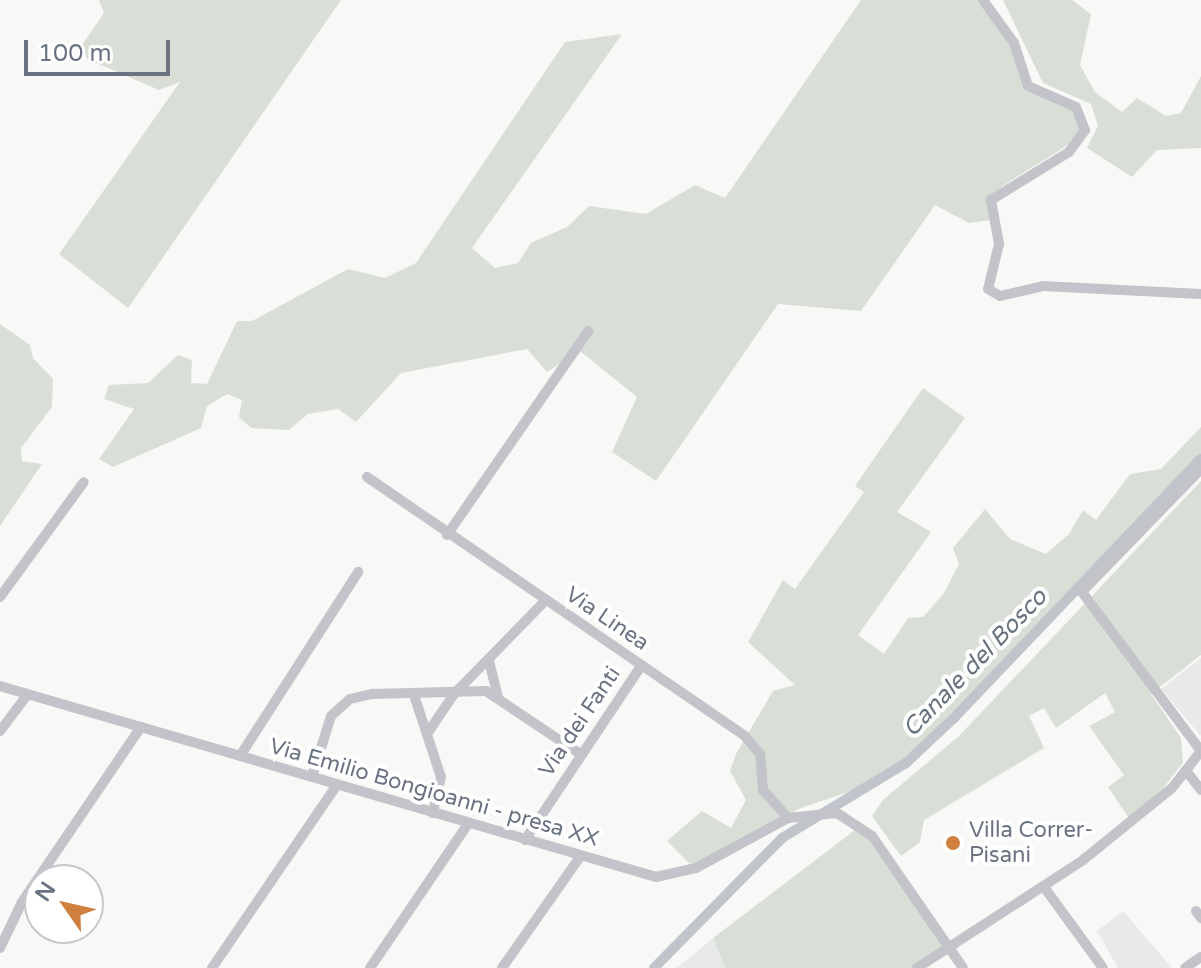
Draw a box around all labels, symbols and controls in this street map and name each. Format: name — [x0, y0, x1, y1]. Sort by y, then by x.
scale bar — [28, 24, 174, 74]
text: 100 m — [38, 39, 112, 68]
street label: Via Linea — [560, 582, 654, 656]
water label: Canale del Bosco — [897, 583, 1053, 743]
street label: Via dei Fanti — [533, 662, 627, 782]
street label: Via Emilio Bongioanni - presa XX — [266, 733, 602, 853]
place label: Villa Correr- Pisani — [969, 817, 1093, 868]
marker: Villa Correr- Pisani — [944, 834, 962, 852]
north arrow — [24, 864, 104, 944]
text: N — [30, 877, 61, 906]

